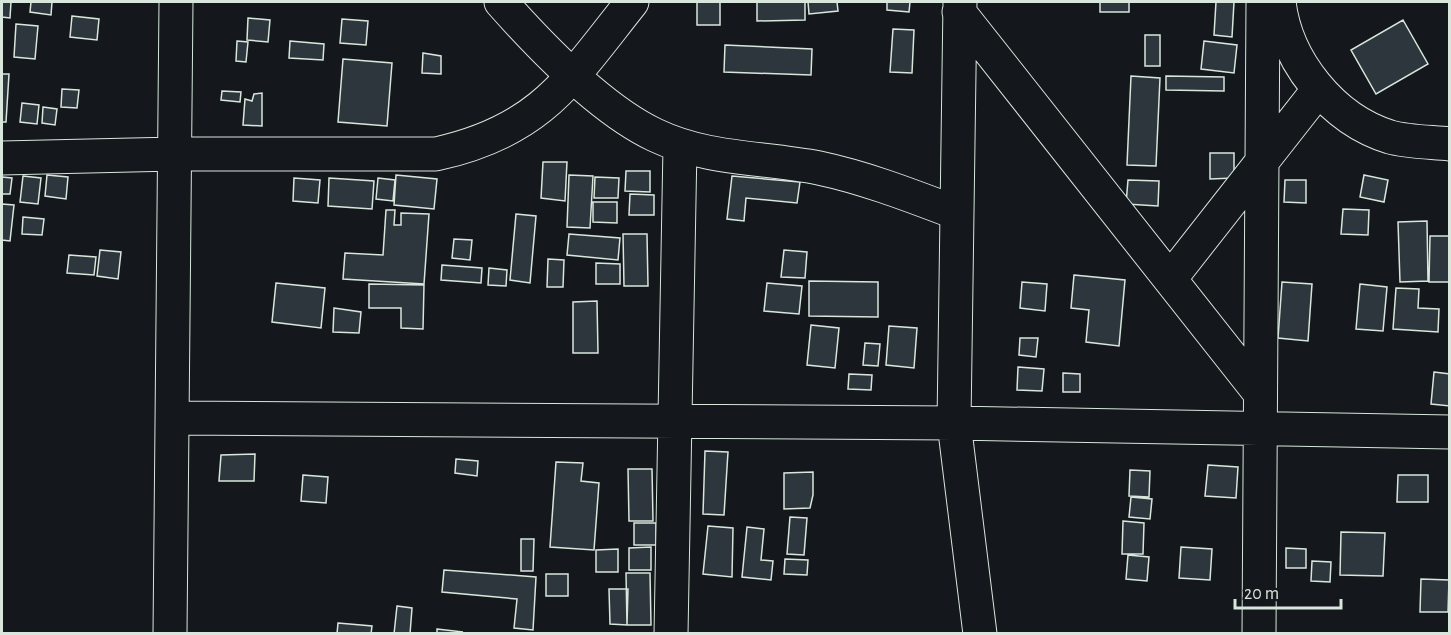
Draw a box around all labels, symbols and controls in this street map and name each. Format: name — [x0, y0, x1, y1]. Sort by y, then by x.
scale bar — [1235, 572, 1342, 610]
text: 20 m — [1244, 585, 1279, 603]

